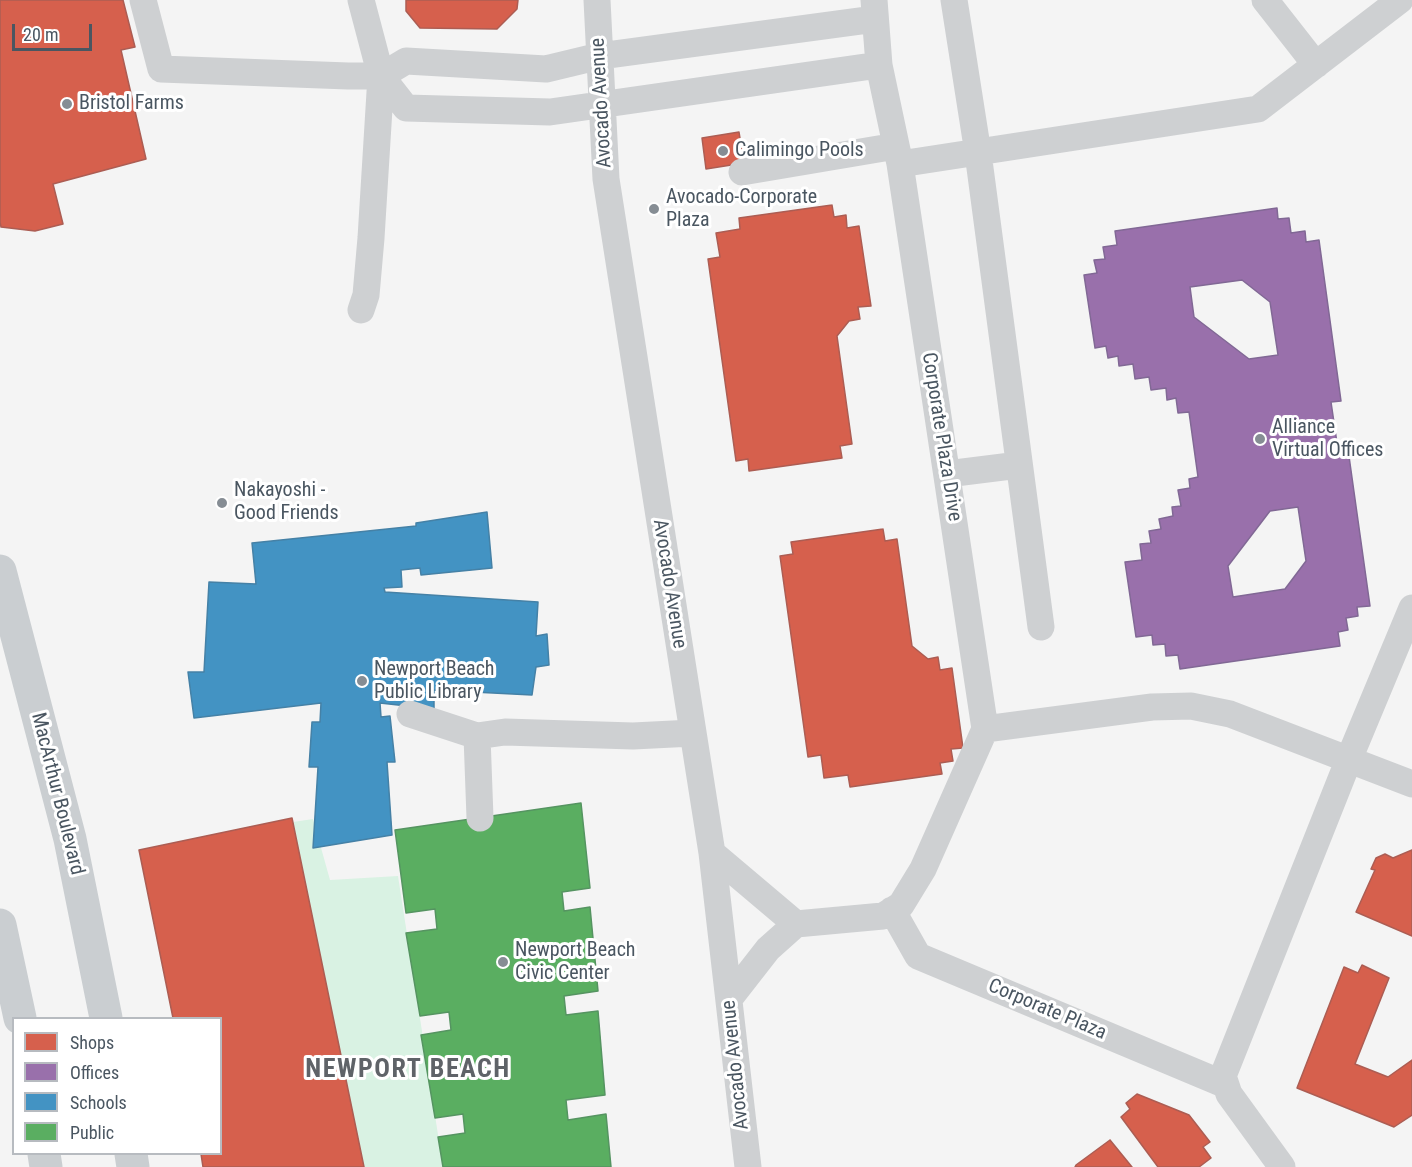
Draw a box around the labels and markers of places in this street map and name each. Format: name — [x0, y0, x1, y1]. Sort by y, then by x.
place label: Bristol Farms — [79, 92, 184, 116]
marker: Bristol Farms — [60, 97, 74, 111]
place label: Calimingo Pools — [735, 139, 864, 163]
marker: Calimingo Pools — [716, 144, 730, 158]
place label: Avocado-Corporate Plaza — [666, 186, 817, 233]
marker: Avocado-Corporate Plaza — [647, 202, 661, 216]
place label: Alliance Virtual Offices — [1272, 416, 1383, 463]
marker: Alliance Virtual Offices — [1253, 432, 1267, 446]
place label: Nakayoshi - Good Friends — [234, 479, 339, 526]
marker: Nakayoshi - Good Friends — [215, 496, 229, 510]
place label: Newport Beach Public Library — [374, 658, 495, 705]
marker: Newport Beach Public Library — [355, 674, 369, 688]
place label: Newport Beach Civic Center — [515, 939, 636, 986]
marker: Newport Beach Civic Center — [496, 955, 510, 969]

